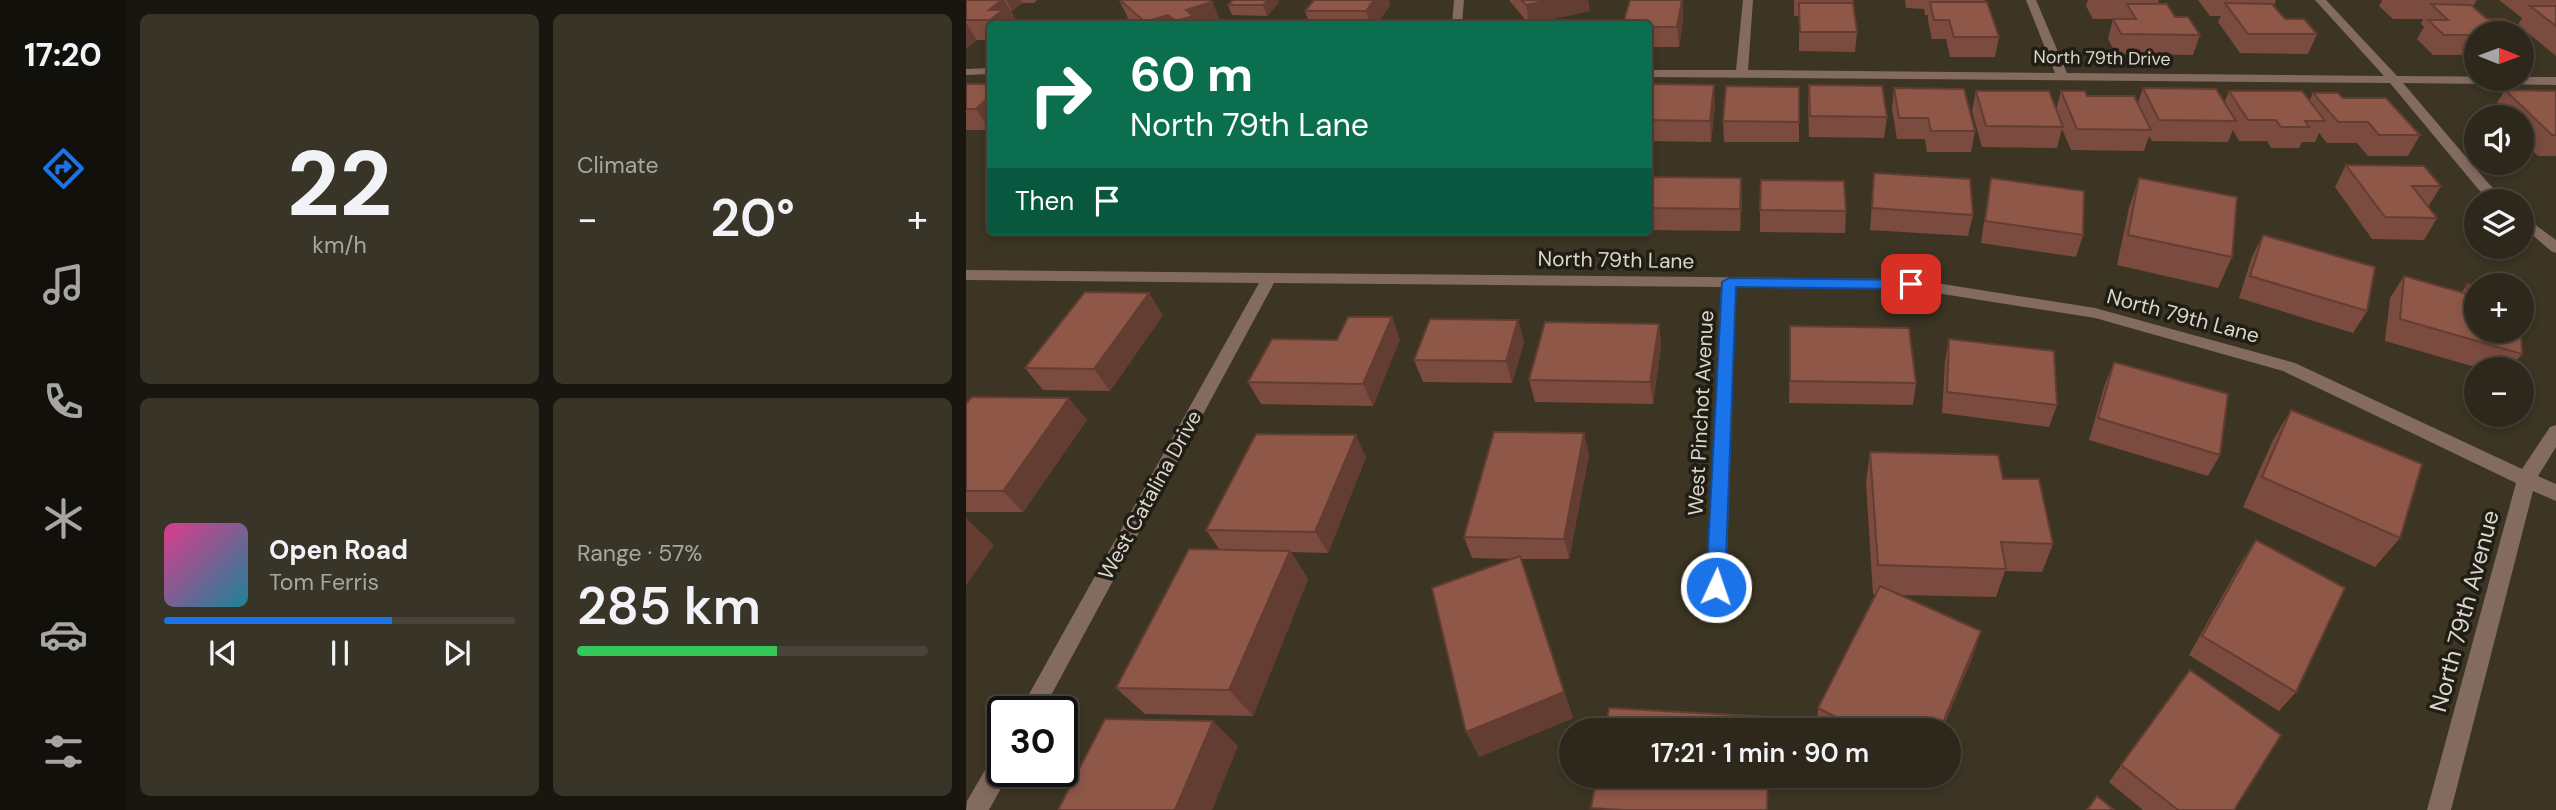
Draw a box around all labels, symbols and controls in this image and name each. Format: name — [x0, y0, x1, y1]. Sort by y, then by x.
north arrow — [2464, 21, 2534, 91]
map controls — [2464, 21, 2534, 427]
text: 17:20 — [24, 34, 102, 76]
text: 60 m — [1130, 42, 1253, 106]
street label: North 79th Drive — [2033, 45, 2171, 71]
icon: right — [1015, 49, 1106, 140]
text: North 79th Lane — [1130, 104, 1369, 146]
button: sound — [2464, 105, 2534, 175]
text: 22 — [287, 125, 392, 243]
icon: directions — [39, 144, 88, 193]
text: Climate — [577, 150, 659, 180]
icon: arrive — [1088, 182, 1126, 220]
text: 20° — [710, 184, 795, 252]
text: Then — [1015, 184, 1074, 218]
button: layers — [2464, 189, 2534, 259]
text: − — [577, 194, 598, 244]
text: + — [907, 194, 928, 244]
text: km/h — [312, 230, 367, 260]
street label: North 79th Lane — [1537, 245, 1695, 275]
pin — [1881, 254, 1941, 314]
icon: music — [39, 260, 88, 309]
icon: arrive — [1892, 265, 1930, 303]
button: + — [2464, 273, 2534, 343]
street label: North 79th Lane — [2104, 282, 2262, 350]
street label: West Pinchot Avenue — [1682, 310, 1720, 516]
button: − — [2464, 357, 2534, 427]
icon: phone — [39, 377, 88, 426]
street label: West Catalina Drive — [1092, 405, 1208, 585]
icon: climate — [39, 494, 88, 543]
street label: North 79th Avenue — [2422, 507, 2506, 715]
text: Open Road — [269, 533, 408, 567]
text: Range · 57% — [577, 538, 702, 568]
position arrow — [1679, 550, 1753, 624]
text: Tom Ferris — [269, 567, 379, 597]
text: 285 km — [577, 572, 761, 640]
icon: car — [39, 610, 88, 659]
icon: previous — [204, 634, 242, 672]
icon: pause — [321, 634, 359, 672]
icon: next — [438, 634, 476, 672]
speed limit sign: 30 — [987, 696, 1078, 787]
icon: filters — [39, 727, 88, 776]
text: 17:21 · 1 min · 90 m — [1651, 736, 1869, 770]

